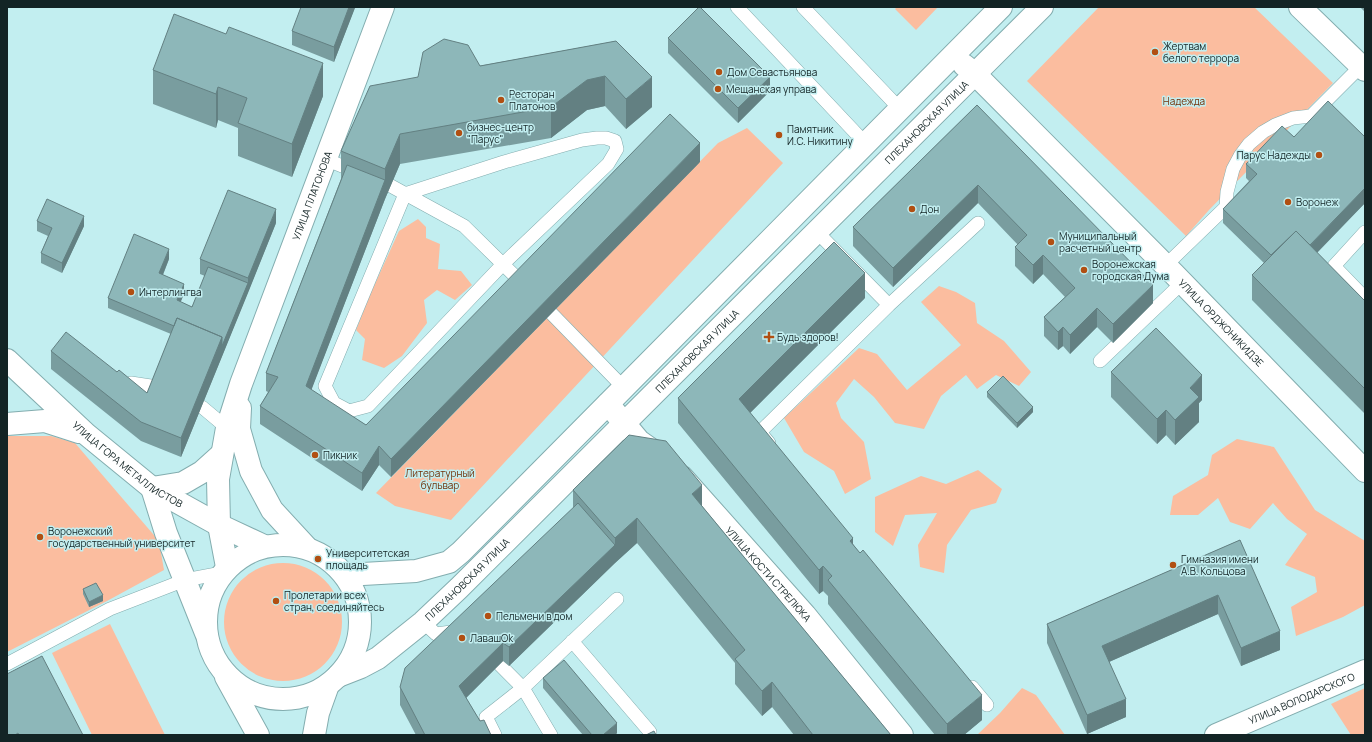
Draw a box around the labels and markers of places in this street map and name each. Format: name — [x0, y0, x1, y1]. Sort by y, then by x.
place label: Жертвам белого террора — [1163, 39, 1239, 65]
marker: Жертвам белого террора — [1150, 47, 1160, 57]
place label: Дом Севастьянова — [727, 65, 817, 79]
marker: Дом Севастьянова — [714, 67, 724, 77]
place label: Мещанская управа — [726, 82, 816, 96]
marker: Мещанская управа — [713, 84, 723, 94]
place label: Ресторан Платонов — [509, 87, 556, 113]
marker: Ресторан Платонов — [496, 95, 506, 105]
place label: бизнес-центр "Парус" — [467, 120, 534, 146]
place label: Памятник И.С. Никитину — [787, 122, 853, 148]
marker: бизнес-центр "Парус" — [454, 128, 464, 138]
marker: Памятник И.С. Никитину — [774, 130, 784, 140]
place label: Парус Надежды — [1237, 148, 1311, 162]
marker: Парус Надежды — [1314, 150, 1324, 160]
place label: Воронеж — [1296, 195, 1338, 209]
marker: Воронеж — [1283, 197, 1293, 207]
place label: Дон — [920, 202, 939, 216]
marker: Дон — [907, 204, 917, 214]
place label: Муниципальный расчетный центр — [1059, 229, 1142, 255]
marker: Муниципальный расчетный центр — [1046, 237, 1056, 247]
place label: Воронежская городская Дума — [1092, 257, 1169, 283]
marker: Воронежская городская Дума — [1079, 265, 1089, 275]
place label: Интерлингва — [139, 285, 202, 299]
marker: Интерлингва — [126, 287, 136, 297]
place label: Будь здоров! — [777, 330, 839, 344]
marker: Будь здоров! — [764, 332, 774, 342]
place label: Пикник — [323, 448, 358, 462]
marker: Пикник — [310, 450, 320, 460]
place label: Воронежский государственный университет — [48, 524, 195, 550]
marker: Воронежский государственный университет — [35, 532, 45, 542]
place label: Университетская площадь — [326, 546, 409, 572]
place label: Гимназия имени А.В. Кольцова — [1181, 552, 1259, 578]
marker: Университетская площадь — [313, 554, 323, 564]
marker: Гимназия имени А.В. Кольцова — [1168, 560, 1178, 570]
place label: Пролетарии всех стран, соединяйтесь — [284, 588, 384, 614]
marker: Пролетарии всех стран, соединяйтесь — [271, 596, 281, 606]
place label: Пельмени в дом — [496, 609, 572, 623]
marker: Пельмени в дом — [483, 611, 493, 621]
place label: ЛавашOk — [470, 631, 514, 645]
marker: ЛавашOk — [457, 633, 467, 643]

